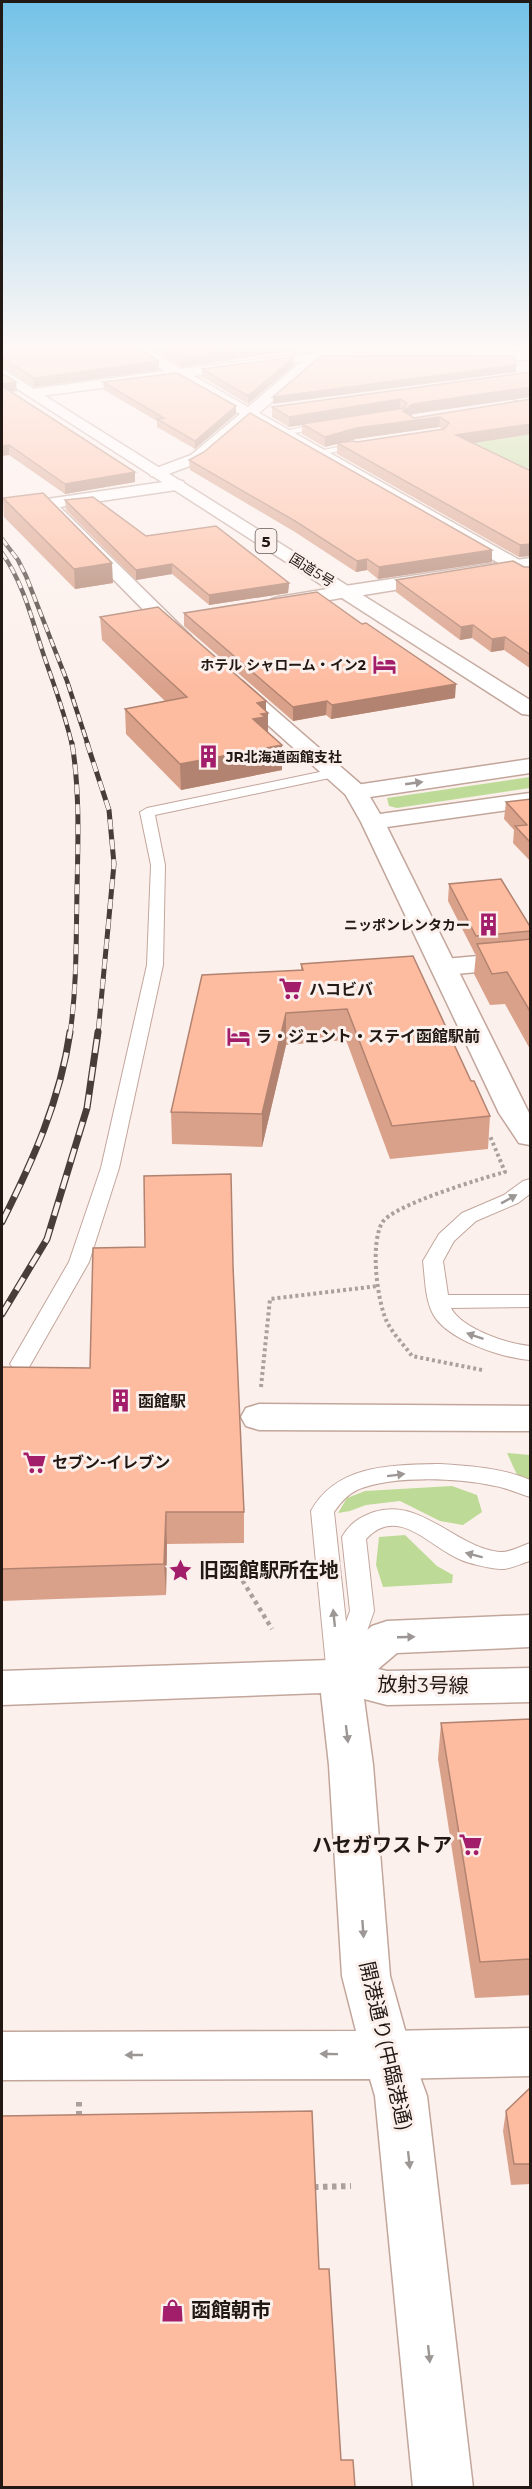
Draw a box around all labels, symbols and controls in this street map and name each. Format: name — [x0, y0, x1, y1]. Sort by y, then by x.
road number: 5 — [256, 529, 276, 553]
street label: 国道5号 — [286, 549, 338, 591]
hotel icon: ホテル シャローム・イン2 — [371, 652, 397, 678]
place label: ホテル シャローム・イン2 — [200, 656, 366, 674]
building icon: JR北海道函館支社 — [195, 744, 221, 770]
place label: JR北海道函館支社 — [225, 748, 342, 766]
one-way arrow — [404, 779, 423, 788]
building icon: ニッポンレンタカー — [475, 912, 501, 938]
place label: ニッポンレンタカー — [344, 916, 470, 934]
supermarket icon: ハコビバ — [278, 976, 304, 1002]
place label: ハコビバ — [309, 980, 373, 999]
hotel icon: ラ・ジェント・ステイ函館駅前 — [225, 1023, 251, 1049]
place label: ラ・ジェント・ステイ函館駅前 — [256, 1027, 480, 1046]
one-way arrow — [501, 1194, 518, 1204]
one-way arrow — [466, 1331, 484, 1340]
building icon: 函館駅 — [107, 1388, 133, 1414]
place label: 函館駅 — [138, 1392, 186, 1411]
supermarket icon: セブン-イレブン — [21, 1449, 47, 1475]
place label: セブン-イレブン — [52, 1453, 170, 1472]
one-way arrow — [387, 1471, 406, 1480]
one-way arrow — [465, 1549, 483, 1559]
place icon: 旧函館駅所在地 — [168, 1557, 194, 1583]
place label: 旧函館駅所在地 — [199, 1558, 339, 1582]
one-way arrow — [329, 1609, 339, 1628]
one-way arrow — [396, 1632, 415, 1641]
street label: 放射3号線 — [377, 1672, 469, 1698]
one-way arrow — [343, 1725, 352, 1744]
supermarket icon: ハセガワストア — [457, 1832, 483, 1858]
place label: ハセガワストア — [312, 1833, 452, 1857]
one-way arrow — [358, 1919, 368, 1938]
street label: 開港通り(中臨港通) — [355, 1959, 417, 2133]
one-way arrow — [124, 2050, 143, 2060]
one-way arrow — [319, 2050, 338, 2059]
one-way arrow — [404, 2151, 414, 2170]
shop icon: 函館朝市 — [160, 2297, 186, 2323]
place label: 函館朝市 — [191, 2298, 271, 2322]
one-way arrow — [424, 2345, 434, 2364]

